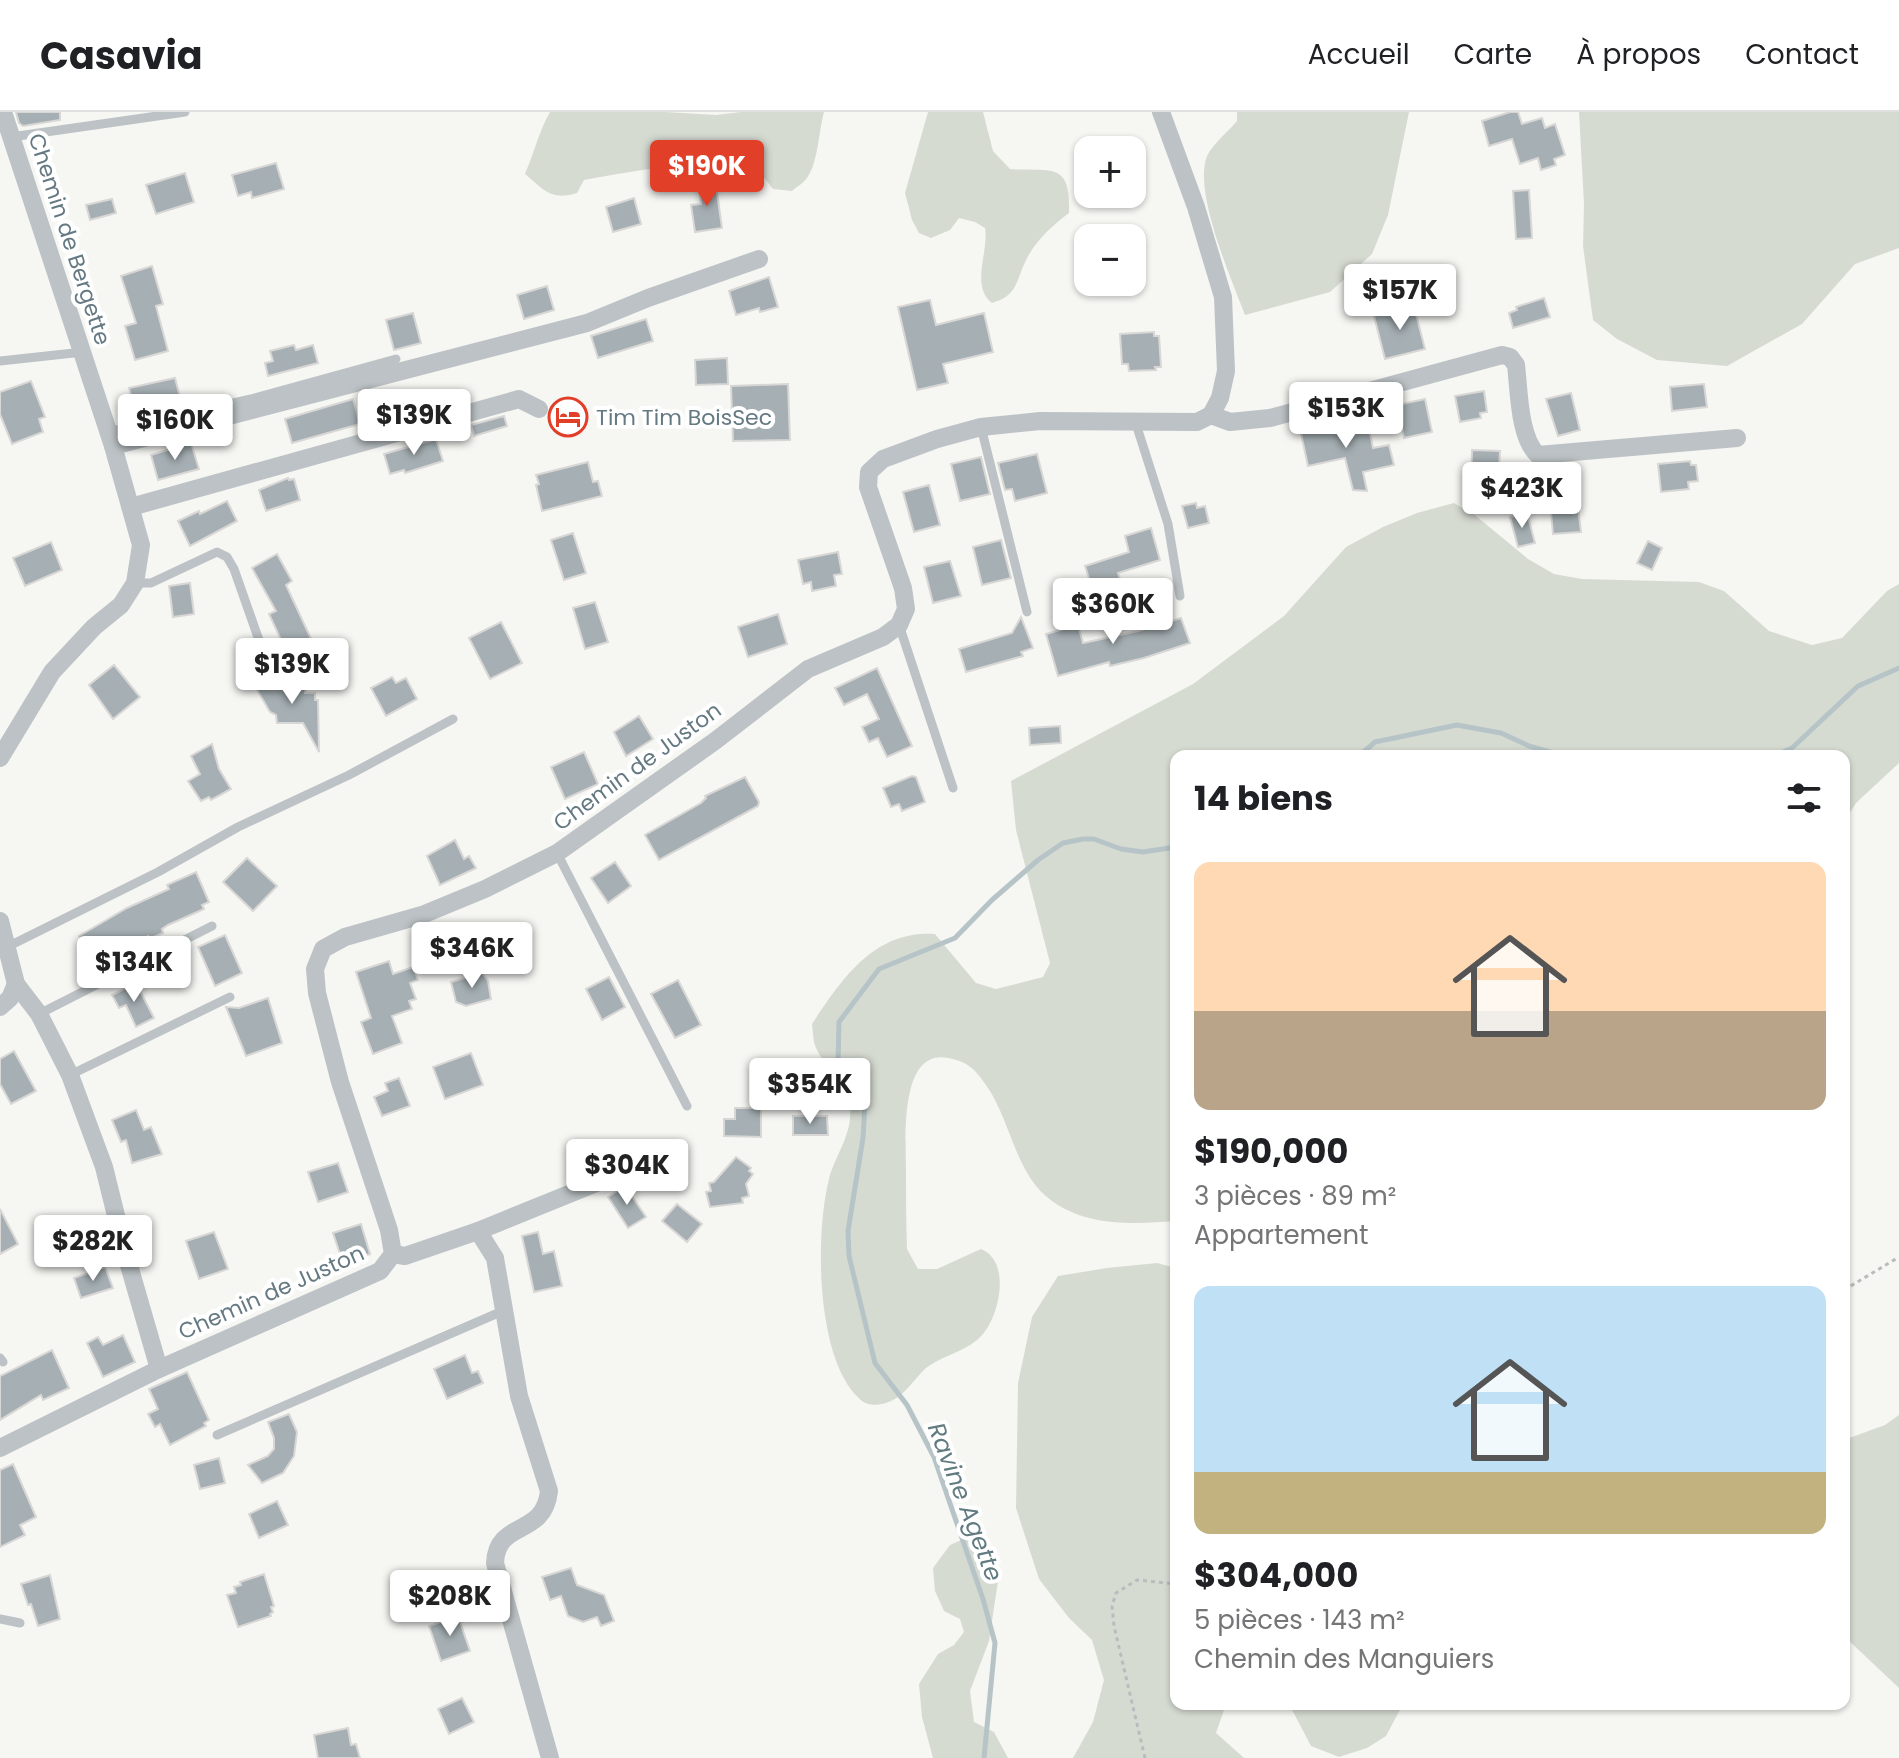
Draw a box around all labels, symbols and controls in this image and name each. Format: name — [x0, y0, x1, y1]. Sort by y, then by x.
text: Casavia — [40, 29, 203, 82]
text: Accueil — [1308, 35, 1410, 74]
text: Carte — [1454, 35, 1532, 74]
text: À propos — [1576, 35, 1701, 74]
text: Contact — [1745, 35, 1859, 74]
street label: Chemin de Bergette — [21, 129, 118, 349]
map controls — [1074, 136, 1146, 296]
button: + — [1074, 136, 1146, 208]
pin: $190K — [651, 140, 763, 208]
text: $190K — [668, 148, 746, 184]
button: − — [1074, 224, 1146, 296]
pin: $157K — [1344, 264, 1456, 332]
text: $157K — [1362, 272, 1438, 308]
pin: $153K — [1290, 382, 1402, 450]
pin: $139K — [358, 389, 470, 457]
text: $153K — [1307, 390, 1385, 426]
pin: $160K — [119, 394, 231, 462]
hotel icon: Tim Tim BoisSec — [547, 396, 589, 438]
text: $139K — [376, 397, 452, 433]
text: $160K — [136, 402, 214, 438]
place label: Tim Tim BoisSec — [596, 402, 772, 433]
pin: $423K — [1466, 462, 1578, 530]
text: $423K — [1480, 470, 1564, 506]
pin: $360K — [1057, 578, 1169, 646]
text: $360K — [1071, 586, 1155, 622]
pin: $139K — [236, 638, 348, 706]
text: $139K — [254, 646, 330, 682]
street label: Chemin de Juston — [547, 695, 728, 838]
text: 14 biens — [1194, 774, 1333, 822]
icon: filters — [1782, 776, 1826, 820]
icon: home — [1438, 914, 1582, 1058]
pin: $346K — [416, 922, 528, 990]
text: $346K — [429, 930, 515, 966]
pin: $134K — [78, 936, 190, 1004]
text: $134K — [95, 944, 173, 980]
pin: $354K — [754, 1058, 866, 1126]
text: $354K — [767, 1066, 853, 1102]
text: $190,000 — [1194, 1127, 1349, 1175]
pin: $304K — [571, 1139, 683, 1207]
text: $304K — [584, 1147, 670, 1183]
text: 3 pièces · 89 m² — [1194, 1178, 1396, 1214]
pin: $282K — [37, 1215, 149, 1283]
text: Appartement — [1194, 1217, 1369, 1253]
text: $282K — [52, 1223, 134, 1259]
street label: Chemin de Juston — [173, 1238, 369, 1347]
icon: home — [1438, 1338, 1582, 1482]
water label: Ravine Agette — [920, 1418, 1011, 1586]
text: $304,000 — [1194, 1551, 1358, 1599]
pin: $208K — [394, 1570, 506, 1638]
text: $208K — [408, 1578, 492, 1614]
text: 5 pièces · 143 m² — [1194, 1602, 1405, 1638]
text: Chemin des Manguiers — [1194, 1641, 1494, 1677]

